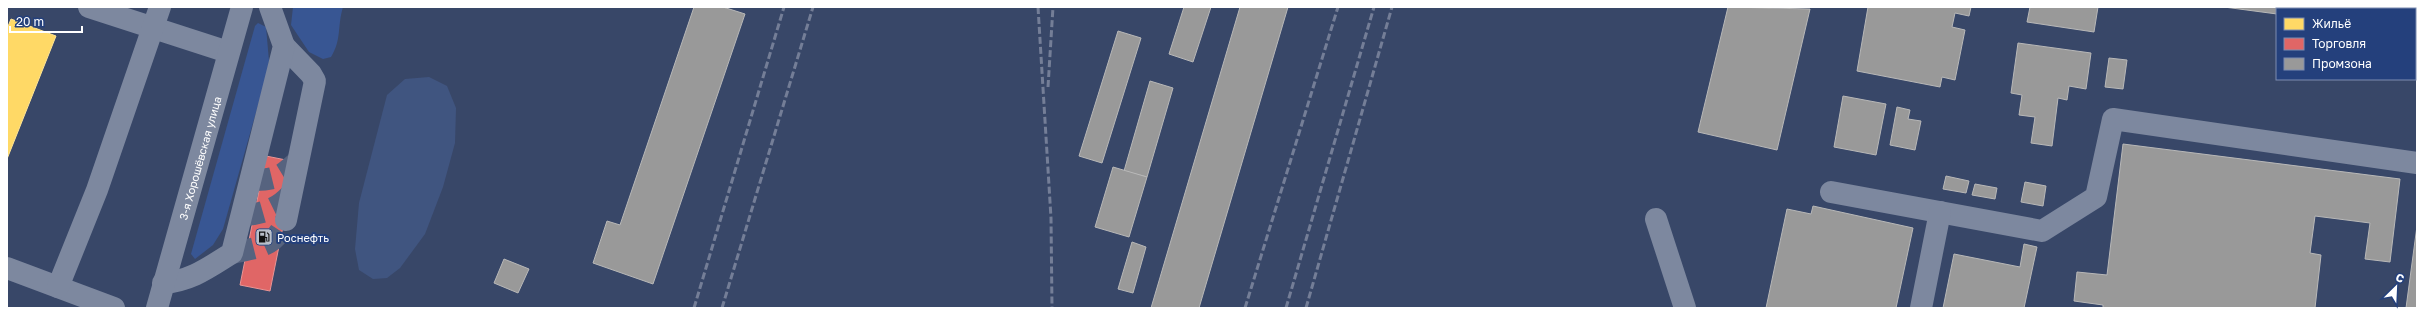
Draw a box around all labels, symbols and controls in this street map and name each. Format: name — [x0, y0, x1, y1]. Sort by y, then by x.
scale bar — [10, 8, 82, 34]
legend — [2276, 8, 2416, 80]
text: 20 m — [16, 14, 44, 29]
text: Жильё — [2312, 16, 2351, 31]
text: Торговля — [2312, 36, 2366, 51]
text: Промзона — [2312, 56, 2372, 71]
street label: 3-я Хорошёвская улица — [176, 95, 223, 221]
fuel station icon: Роснефть — [254, 227, 274, 247]
place label: Роснефть — [277, 231, 329, 244]
north arrow — [2376, 267, 2416, 307]
text: С — [2394, 270, 2407, 285]

